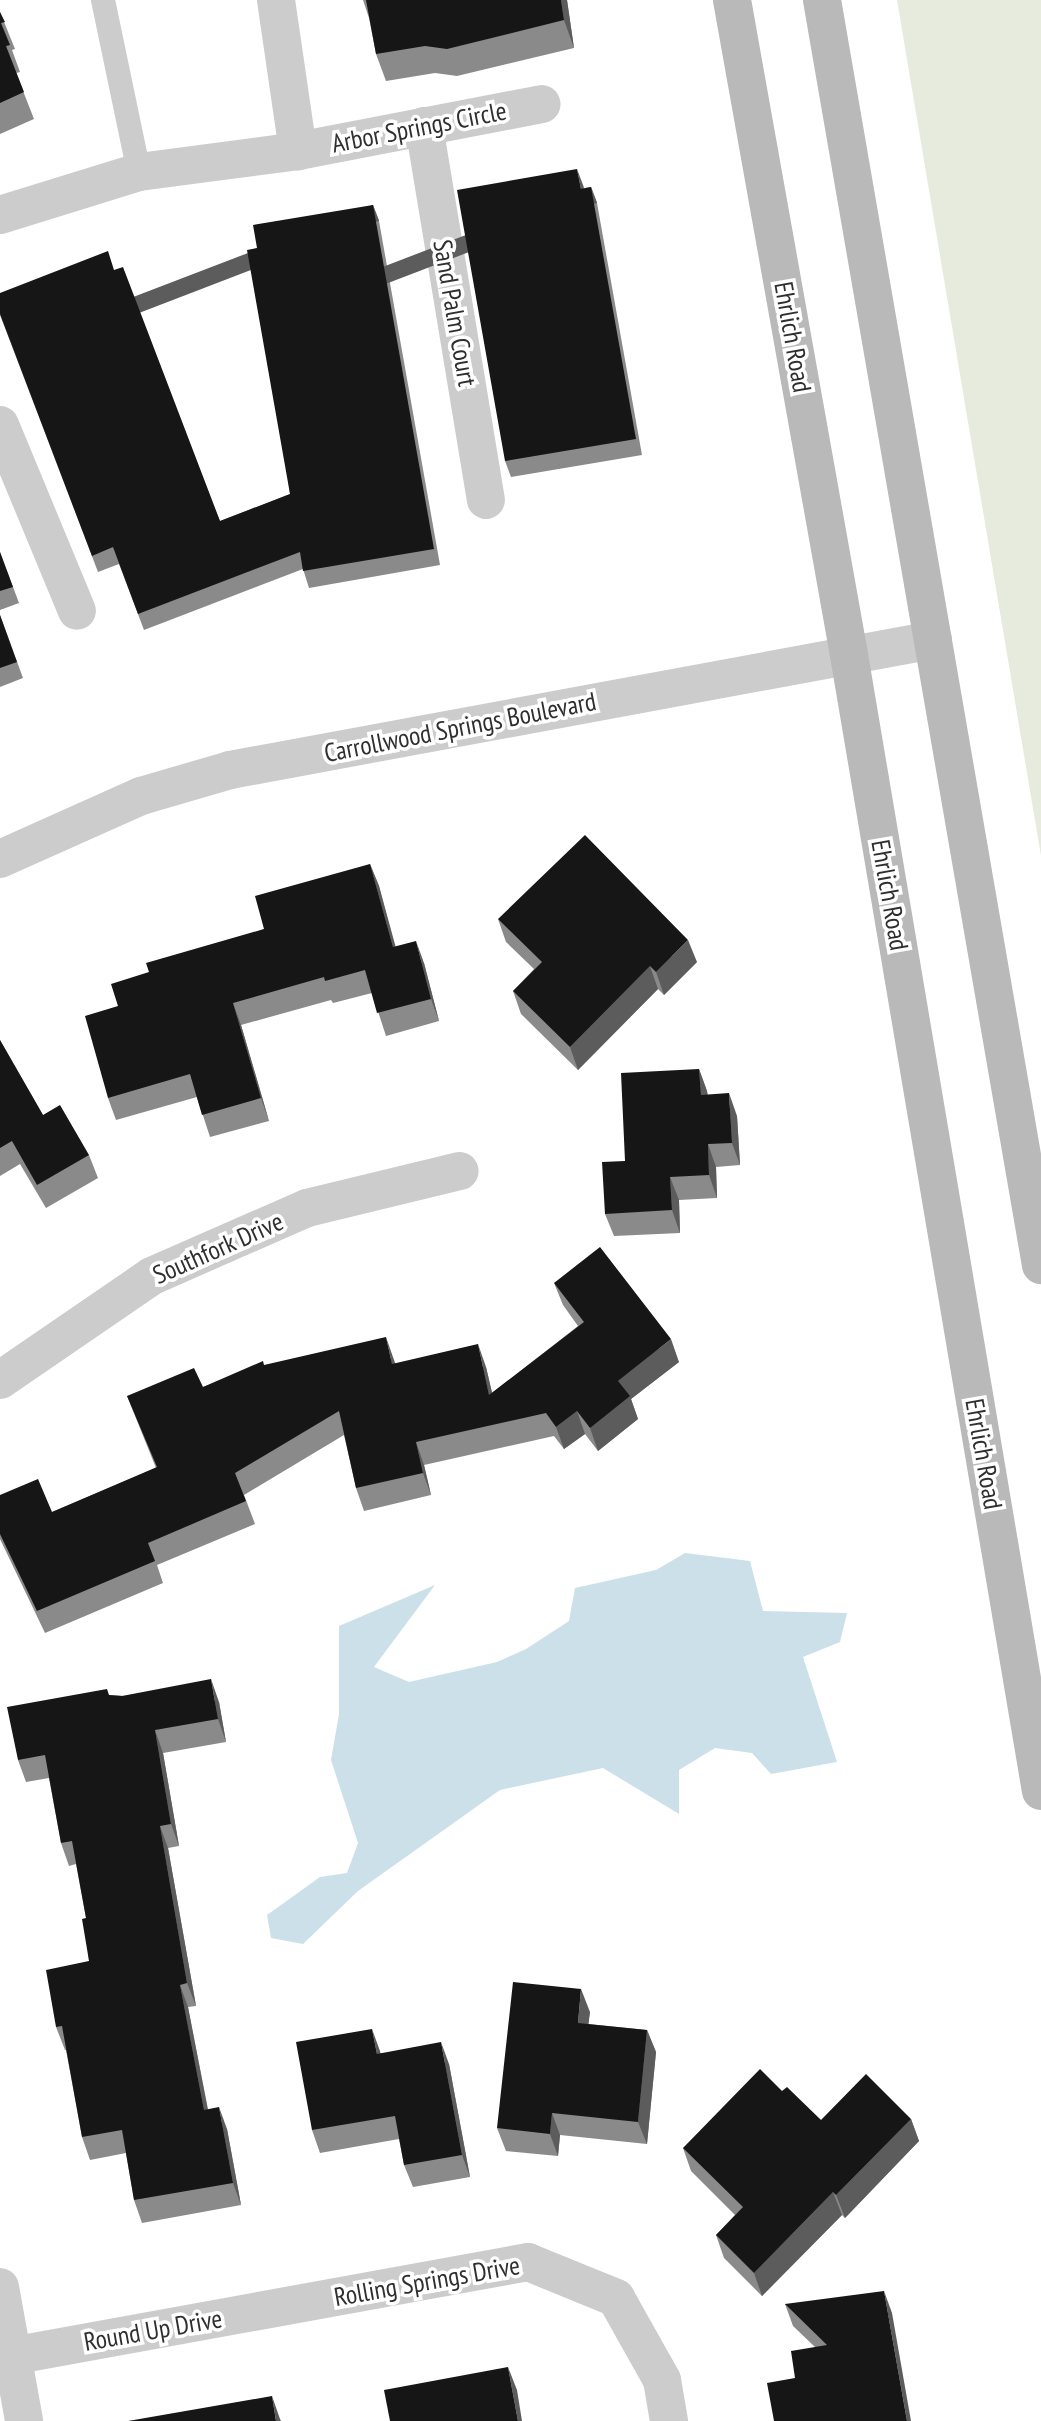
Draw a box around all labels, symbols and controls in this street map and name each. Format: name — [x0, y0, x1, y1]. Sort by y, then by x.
street label: Arbor Springs Circle — [329, 95, 509, 159]
street label: Sand Palm Court — [427, 237, 483, 389]
street label: Ehrlich Road — [768, 279, 818, 395]
street label: Carrollwood Springs Boulevard — [322, 685, 598, 769]
street label: Ehrlich Road — [865, 837, 915, 953]
street label: Southfork Drive — [148, 1205, 288, 1291]
street label: Ehrlich Road — [959, 1396, 1009, 1512]
street label: Rolling Springs Drive — [332, 2249, 522, 2313]
street label: Round Up Drive — [81, 2303, 225, 2357]

